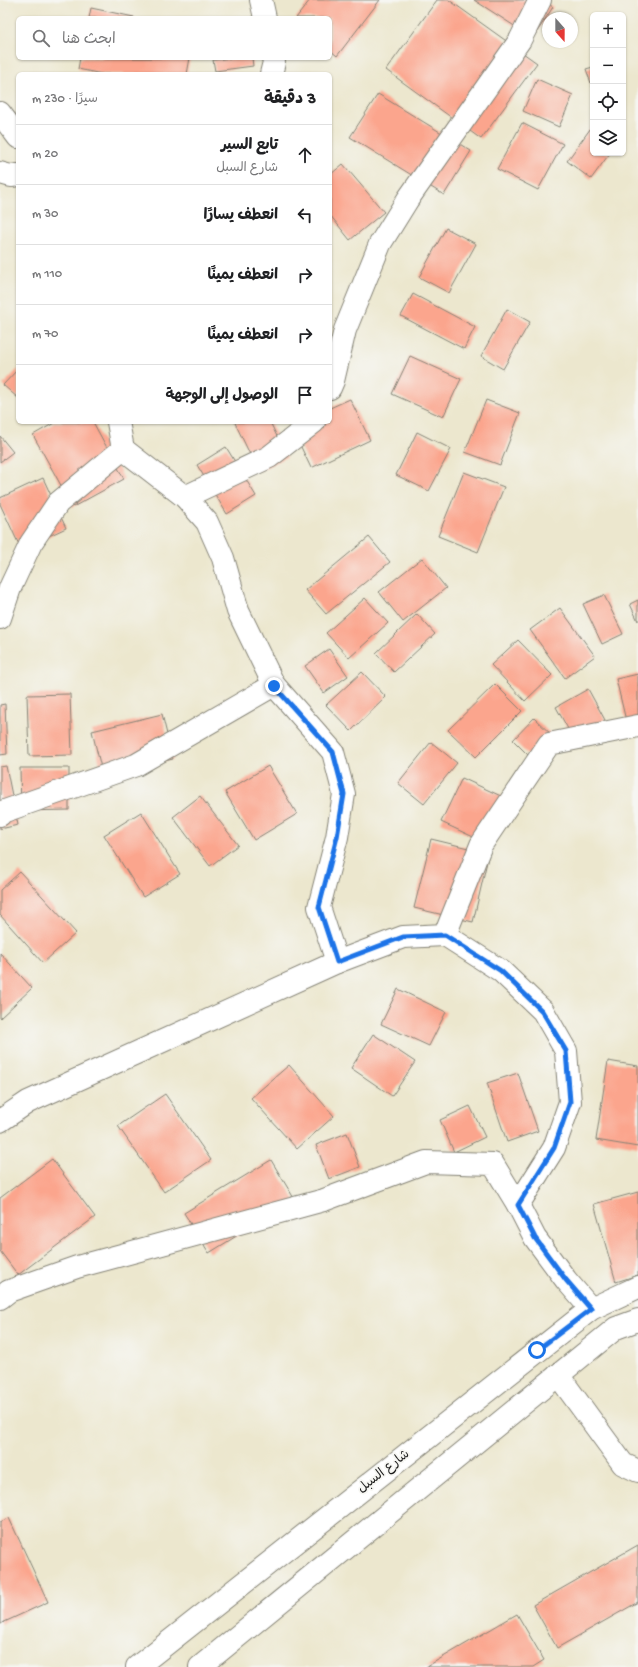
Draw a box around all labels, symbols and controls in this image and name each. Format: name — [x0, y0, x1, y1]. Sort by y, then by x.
north arrow — [542, 12, 578, 48]
map controls — [590, 12, 626, 156]
button: + — [590, 12, 626, 48]
search box — [16, 16, 332, 60]
icon: search — [30, 27, 52, 49]
text: ابحث هنا — [62, 31, 116, 49]
button: − — [590, 48, 626, 84]
button: locate — [590, 84, 626, 120]
text: 3 دقيقة — [264, 90, 316, 110]
text: سيرًا · 230 m — [32, 92, 98, 107]
button: layers — [590, 120, 626, 156]
text: تابع السير — [221, 137, 278, 155]
icon: ahead — [294, 144, 316, 166]
text: 20 m — [32, 147, 58, 162]
text: شارع السبل — [216, 161, 278, 176]
icon: left — [294, 204, 316, 226]
text: 30 m — [32, 207, 58, 222]
text: انعطف يسارًا — [204, 207, 278, 225]
icon: right — [294, 264, 316, 286]
text: 110 m — [32, 267, 62, 282]
text: انعطف يمينًا — [207, 267, 278, 285]
icon: right — [294, 324, 316, 346]
text: 70 m — [32, 327, 58, 342]
text: انعطف يمينًا — [207, 327, 278, 345]
icon: arrive — [294, 384, 316, 406]
text: الوصول إلى الوجهة — [165, 387, 278, 405]
route end — [265, 677, 283, 695]
route start — [528, 1341, 546, 1359]
street label: شارع السبل — [354, 1446, 413, 1497]

